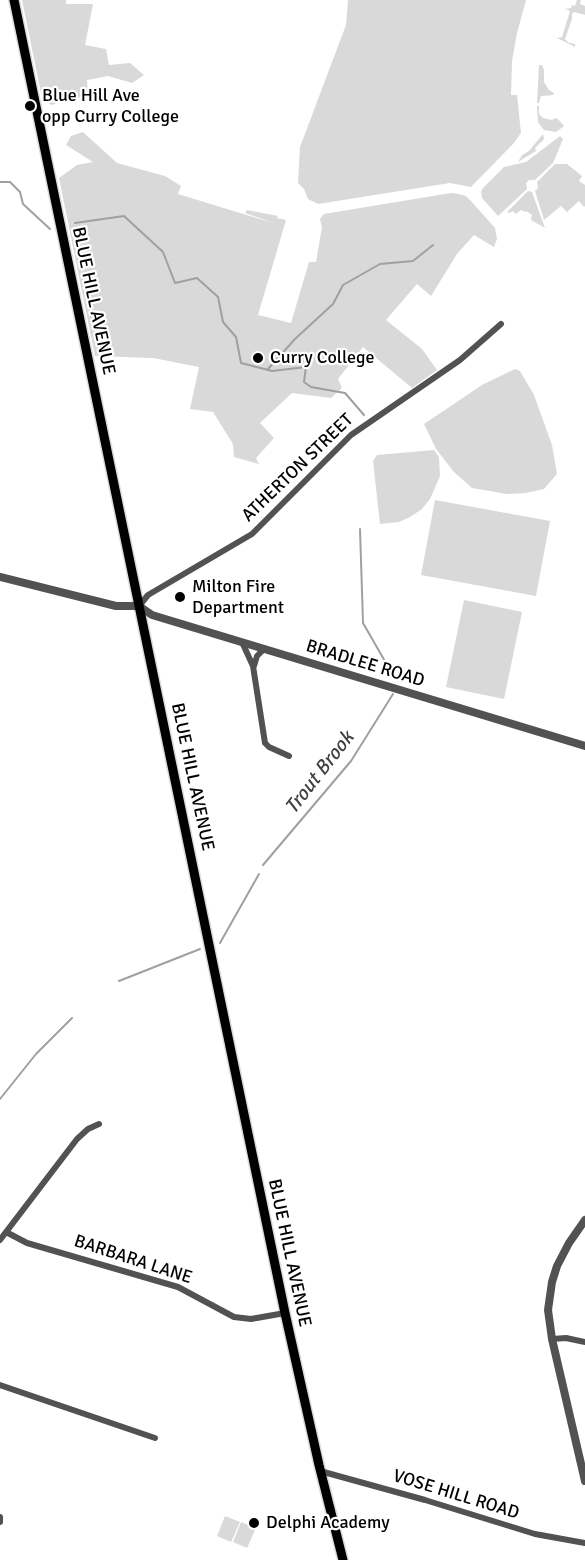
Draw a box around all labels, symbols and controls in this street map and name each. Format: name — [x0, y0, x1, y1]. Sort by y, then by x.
place label: Blue Hill Ave opp Curry College — [42, 85, 179, 128]
marker: Blue Hill Ave opp Curry College — [23, 99, 37, 113]
street label: BLUE HILL AVENUE — [67, 225, 119, 377]
place label: Curry College — [270, 347, 375, 369]
marker: Curry College — [251, 351, 265, 365]
street label: ATHERTON STREET — [238, 409, 358, 527]
place label: Milton Fire Department — [192, 576, 284, 618]
marker: Milton Fire Department — [173, 590, 187, 604]
street label: BRADLEE ROAD — [303, 636, 427, 692]
street label: BLUE HILL AVENUE — [166, 701, 218, 853]
water label: Trout Brook — [280, 727, 360, 819]
street label: BLUE HILL AVENUE — [263, 1177, 315, 1329]
street label: BARBARA LANE — [71, 1231, 195, 1289]
street label: VOSE HILL ROAD — [390, 1466, 522, 1524]
place label: Delphi Academy — [266, 1512, 390, 1534]
marker: Delphi Academy — [247, 1516, 261, 1530]

